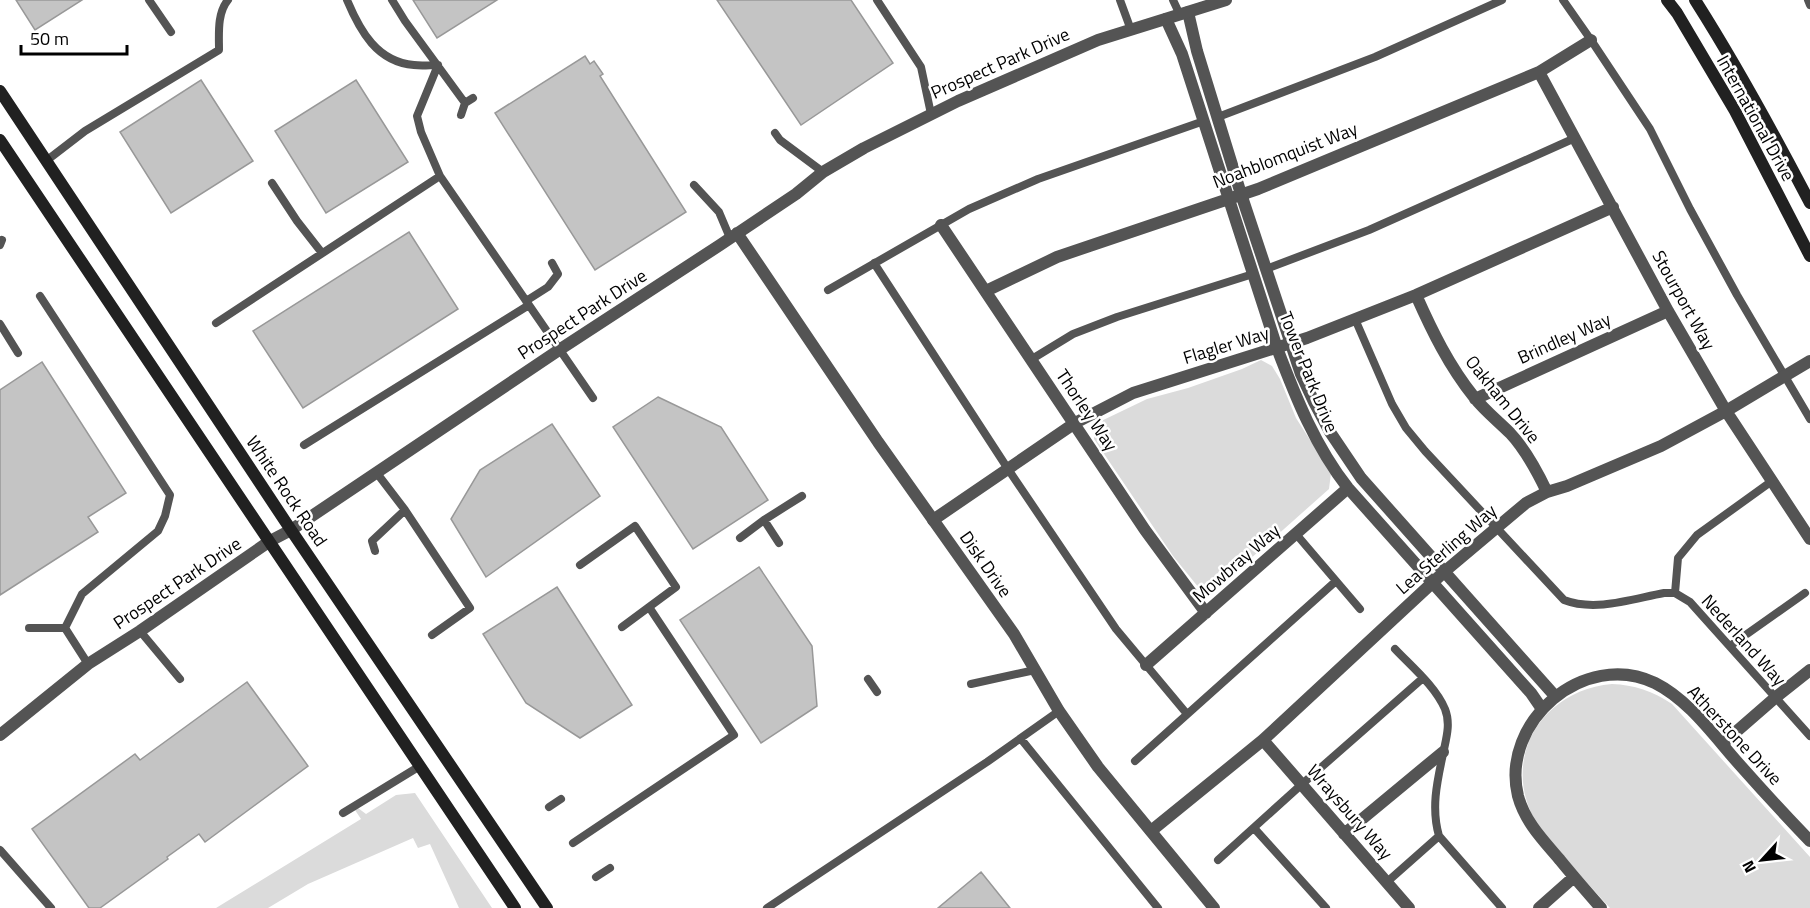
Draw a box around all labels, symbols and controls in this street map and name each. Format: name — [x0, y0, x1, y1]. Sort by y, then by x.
scale bar — [21, 18, 128, 56]
street label: Prospect Park Drive — [926, 20, 1074, 106]
text: 50 m — [30, 25, 69, 52]
street label: International Drive — [1710, 50, 1802, 186]
street label: Noahblomquist Way — [1209, 115, 1362, 195]
street label: Stourport Way — [1646, 245, 1723, 355]
street label: Prospect Park Drive — [512, 262, 652, 366]
street label: Brindley Way — [1513, 305, 1615, 371]
street label: Tower Park Drive — [1273, 308, 1345, 436]
street label: Flagler Way — [1180, 319, 1273, 371]
street label: Oakham Drive — [1459, 349, 1547, 449]
street label: Thorley Way — [1050, 364, 1125, 457]
street label: White Rock Road — [240, 430, 334, 552]
street label: Lea Sterling Way — [1390, 497, 1503, 601]
street label: Mowbray Way — [1186, 517, 1286, 609]
street label: Disk Drive — [953, 525, 1019, 603]
street label: Prospect Park Drive — [108, 530, 246, 636]
street label: Nederland Way — [1695, 588, 1793, 692]
street label: Atherstone Drive — [1681, 679, 1789, 791]
street label: Wraysbury Way — [1301, 758, 1399, 866]
north arrow — [1732, 830, 1792, 890]
text: N — [1735, 856, 1762, 877]

